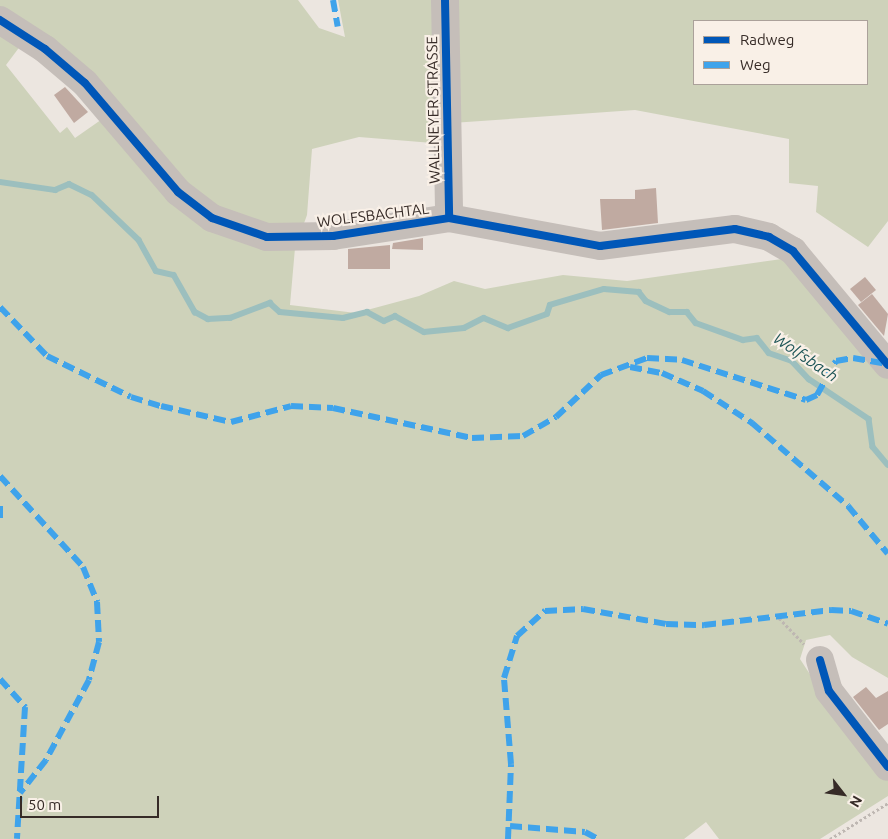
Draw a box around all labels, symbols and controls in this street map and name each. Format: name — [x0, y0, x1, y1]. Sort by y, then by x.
legend — [693, 20, 868, 85]
text: Radweg — [740, 31, 794, 48]
street label: WALLNEYER STRASSE — [423, 36, 443, 184]
text: Weg — [740, 56, 771, 73]
street label: WOLFSBACHTAL — [316, 199, 430, 231]
water label: Wolfsbach — [770, 328, 842, 386]
north arrow — [818, 769, 868, 819]
scale bar — [22, 786, 161, 818]
text: N — [846, 793, 866, 810]
text: 50 m — [28, 796, 61, 813]

